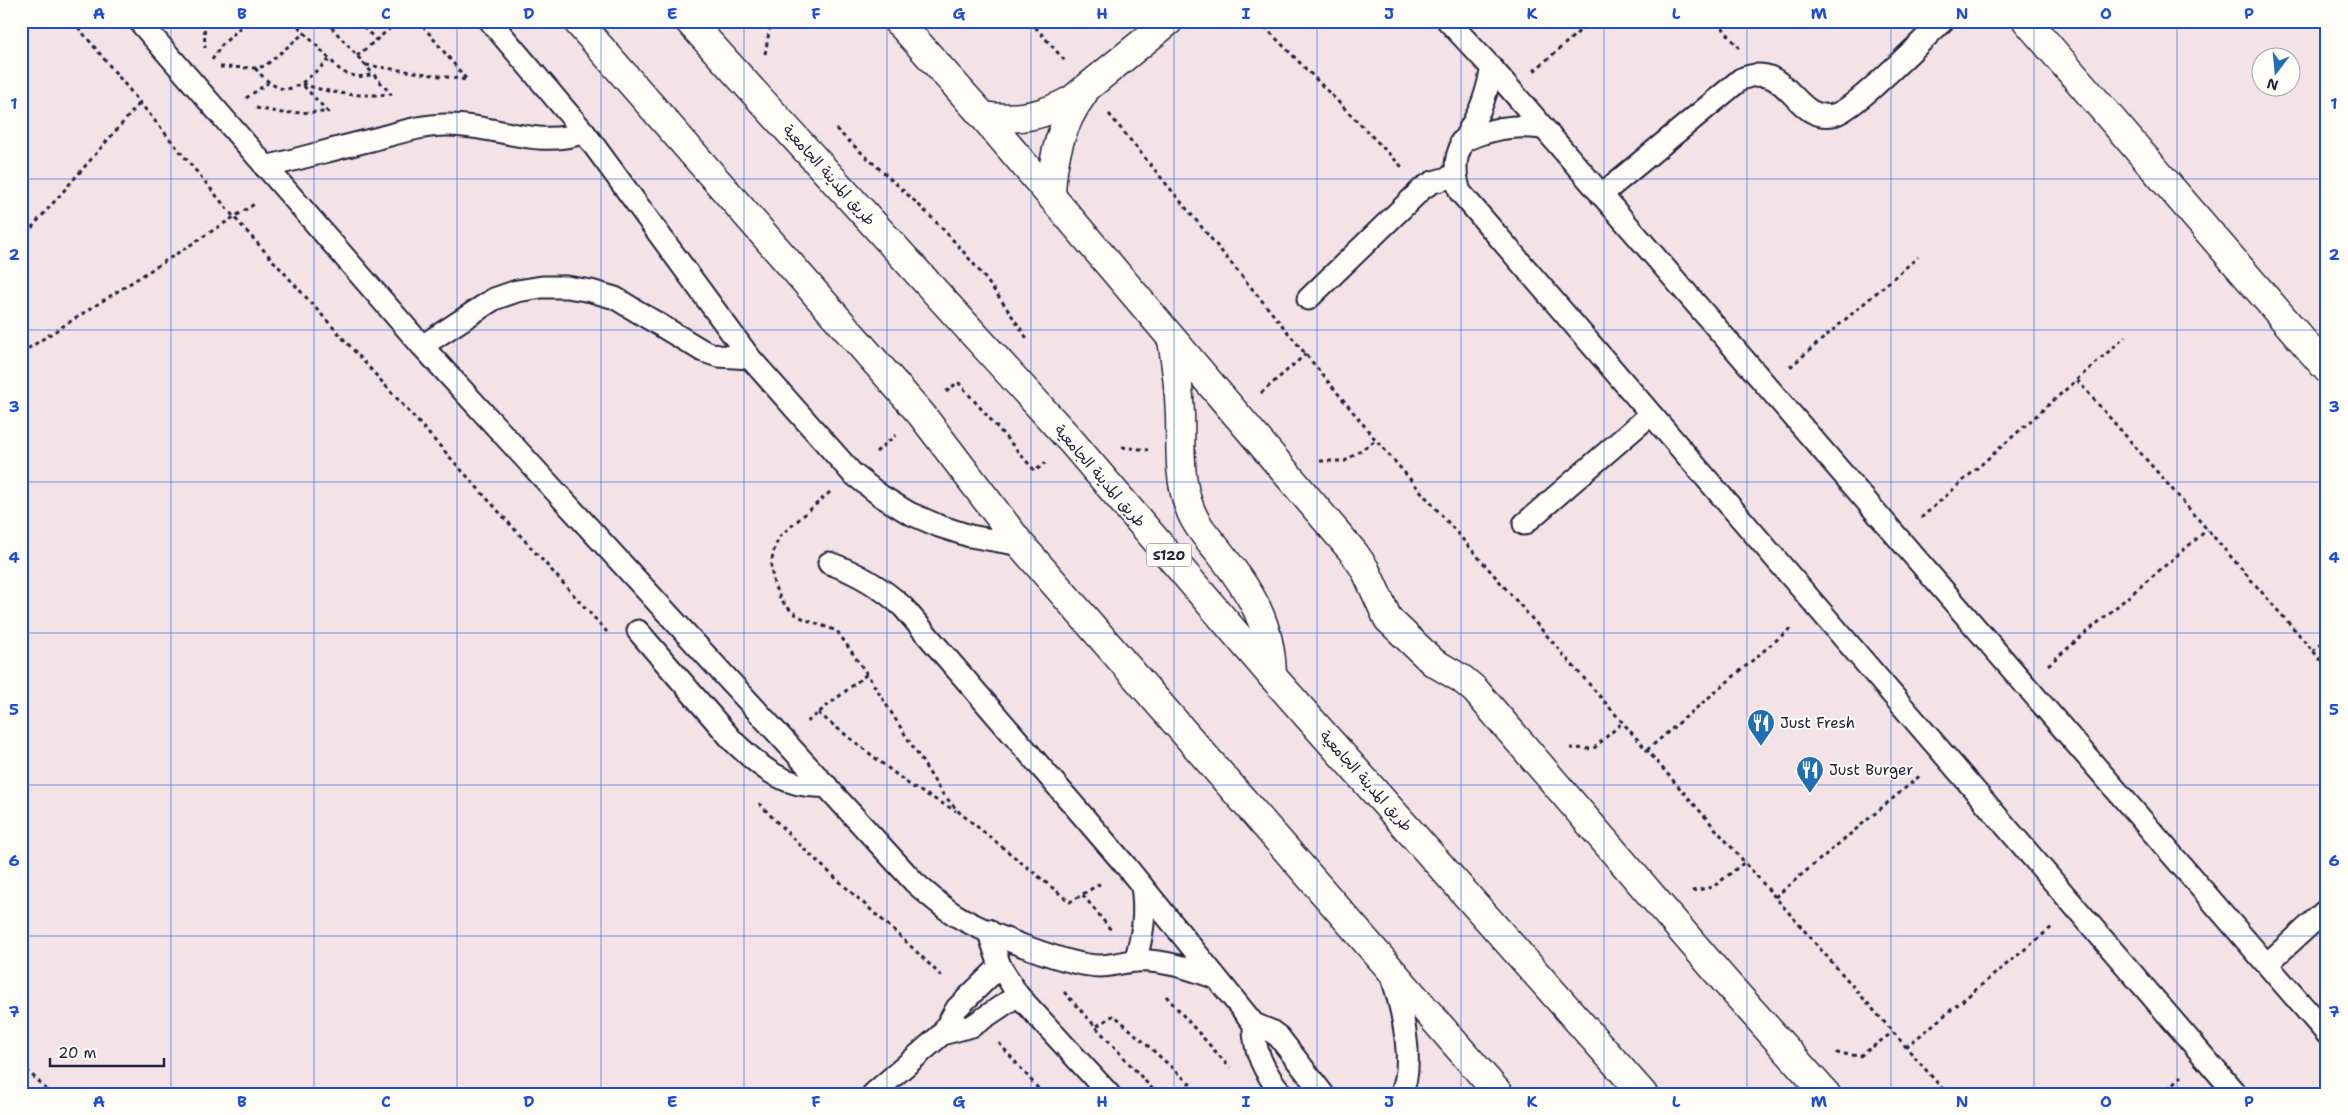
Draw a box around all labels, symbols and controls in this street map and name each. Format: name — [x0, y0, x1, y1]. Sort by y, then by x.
text: A — [93, 3, 105, 24]
text: B — [237, 3, 247, 24]
text: C — [381, 3, 391, 24]
text: D — [523, 3, 535, 24]
text: E — [667, 3, 677, 24]
text: F — [811, 3, 821, 24]
text: G — [953, 3, 966, 24]
text: H — [1096, 3, 1108, 24]
text: I — [1242, 3, 1251, 24]
text: J — [1384, 3, 1394, 24]
text: K — [1527, 3, 1538, 24]
text: L — [1672, 3, 1681, 24]
text: M — [1811, 3, 1828, 24]
text: N — [1956, 3, 1968, 24]
text: O — [2100, 3, 2112, 24]
text: P — [2244, 3, 2254, 24]
north arrow — [2250, 48, 2300, 98]
text: N — [2265, 74, 2280, 95]
text: 1 — [10, 93, 18, 114]
text: 1 — [2330, 93, 2338, 114]
street label: طريق المدينة الجامعية — [778, 120, 880, 230]
text: 2 — [8, 244, 20, 265]
text: 2 — [2328, 244, 2340, 265]
text: 3 — [8, 396, 20, 417]
text: 3 — [2328, 396, 2340, 417]
street label: طريق المدينة الجامعية — [1050, 421, 1150, 531]
road number: S120 — [1146, 544, 1192, 566]
text: 4 — [8, 547, 20, 568]
text: 4 — [2328, 547, 2340, 568]
text: 5 — [9, 699, 19, 720]
text: 5 — [2329, 699, 2339, 720]
restaurant icon: Just Fresh — [1746, 708, 1776, 747]
place label: Just Fresh — [1780, 713, 1855, 733]
street label: طريق المدينة الجامعية — [1315, 726, 1417, 836]
restaurant icon: Just Burger — [1795, 755, 1825, 794]
place label: Just Burger — [1829, 760, 1913, 780]
text: 6 — [8, 850, 20, 871]
text: 6 — [2328, 850, 2340, 871]
text: 7 — [8, 1001, 20, 1022]
text: 7 — [2328, 1001, 2340, 1022]
scale bar — [50, 1035, 164, 1067]
text: 20 m — [58, 1043, 97, 1063]
text: A — [93, 1091, 105, 1112]
text: B — [237, 1091, 247, 1112]
text: C — [381, 1091, 391, 1112]
text: D — [523, 1091, 535, 1112]
text: E — [667, 1091, 677, 1112]
text: F — [811, 1091, 821, 1112]
text: G — [953, 1091, 966, 1112]
text: H — [1096, 1091, 1108, 1112]
text: I — [1242, 1091, 1251, 1112]
text: J — [1384, 1091, 1394, 1112]
text: K — [1527, 1091, 1538, 1112]
text: L — [1672, 1091, 1681, 1112]
text: M — [1811, 1091, 1828, 1112]
text: N — [1956, 1091, 1968, 1112]
text: O — [2100, 1091, 2112, 1112]
text: P — [2244, 1091, 2254, 1112]

